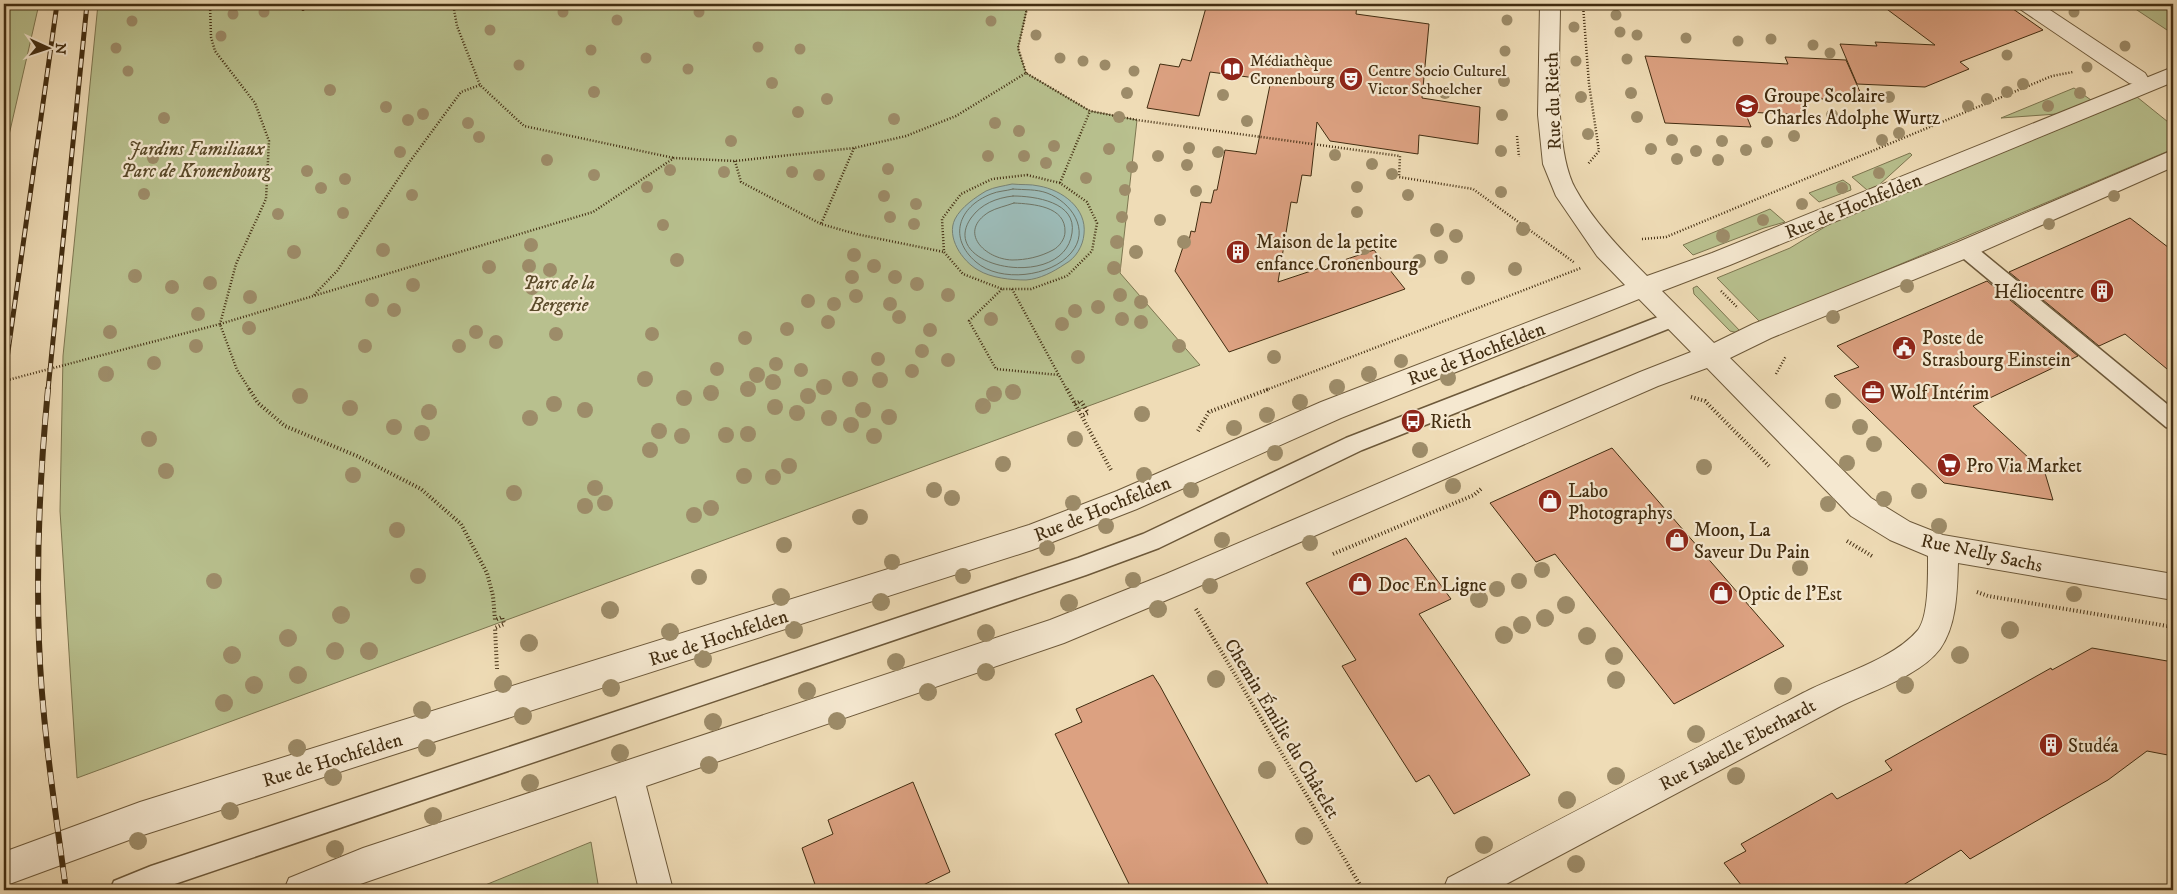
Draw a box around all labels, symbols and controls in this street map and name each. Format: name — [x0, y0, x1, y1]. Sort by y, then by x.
north arrow — [22, 22, 72, 72]
text: N — [51, 42, 69, 55]
place label: Médiathèque Cronenbourg — [1250, 51, 1335, 89]
street label: Rue du Rieth — [1540, 52, 1567, 150]
library icon: Médiathèque Cronenbourg — [1219, 56, 1245, 82]
place label: Centre Socio Culturel Victor Schoelcher — [1367, 61, 1507, 99]
theatre icon: Centre Socio Culturel Victor Schoelcher — [1338, 66, 1364, 92]
place label: Groupe Scolaire Charles Adolphe Wurtz — [1764, 85, 1940, 130]
school or university icon: Groupe Scolaire Charles Adolphe Wurtz — [1734, 93, 1760, 119]
park label: Jardins Familiaux Parc de Kronenbourg — [121, 138, 272, 183]
street label: Rue de Hochfelden — [1782, 169, 1925, 244]
place label: Maison de la petite enfance Cronenbourg — [1256, 231, 1419, 276]
building icon: Maison de la petite enfance Cronenbourg — [1225, 239, 1251, 265]
park label: Parc de la Bergerie — [523, 272, 595, 317]
building icon: Héliocentre — [2089, 278, 2115, 304]
place label: Héliocentre — [1994, 281, 2084, 304]
street label: Rue de Hochfelden — [1405, 318, 1548, 391]
place label: Poste de Strasbourg Einstein — [1922, 327, 2071, 372]
public building icon: Poste de Strasbourg Einstein — [1891, 335, 1917, 361]
office icon: Wolf Intérim — [1860, 379, 1886, 405]
place label: Wolf Intérim — [1889, 382, 1989, 405]
bus stop icon: Rieth — [1400, 408, 1426, 434]
place label: Rieth — [1430, 411, 1471, 434]
supermarket icon: Pro Via Market — [1936, 452, 1962, 478]
place label: Pro Via Market — [1966, 455, 2082, 478]
street label: Rue de Hochfelden — [1031, 472, 1174, 547]
place label: Labo Photographys — [1568, 480, 1673, 525]
shop icon: Labo Photographys — [1537, 488, 1563, 514]
place label: Moon, La Saveur Du Pain — [1694, 519, 1810, 564]
shop icon: Moon, La Saveur Du Pain — [1664, 527, 1690, 553]
street label: Rue Nelly Sachs — [1919, 529, 2045, 578]
shop icon: Doc En Ligne — [1347, 571, 1373, 597]
place label: Doc En Ligne — [1378, 574, 1487, 597]
shop icon: Optic de l'Est — [1708, 580, 1734, 606]
place label: Optic de l'Est — [1738, 583, 1842, 606]
street label: Rue de Hochfelden — [646, 605, 791, 672]
street label: Chemin Émilie du Châtelet — [1219, 634, 1345, 823]
street label: Rue Isabelle Eberhardt — [1656, 694, 1820, 796]
street label: Rue de Hochfelden — [260, 728, 405, 793]
building icon: Studéa — [2038, 732, 2064, 758]
place label: Studéa — [2068, 735, 2119, 758]

